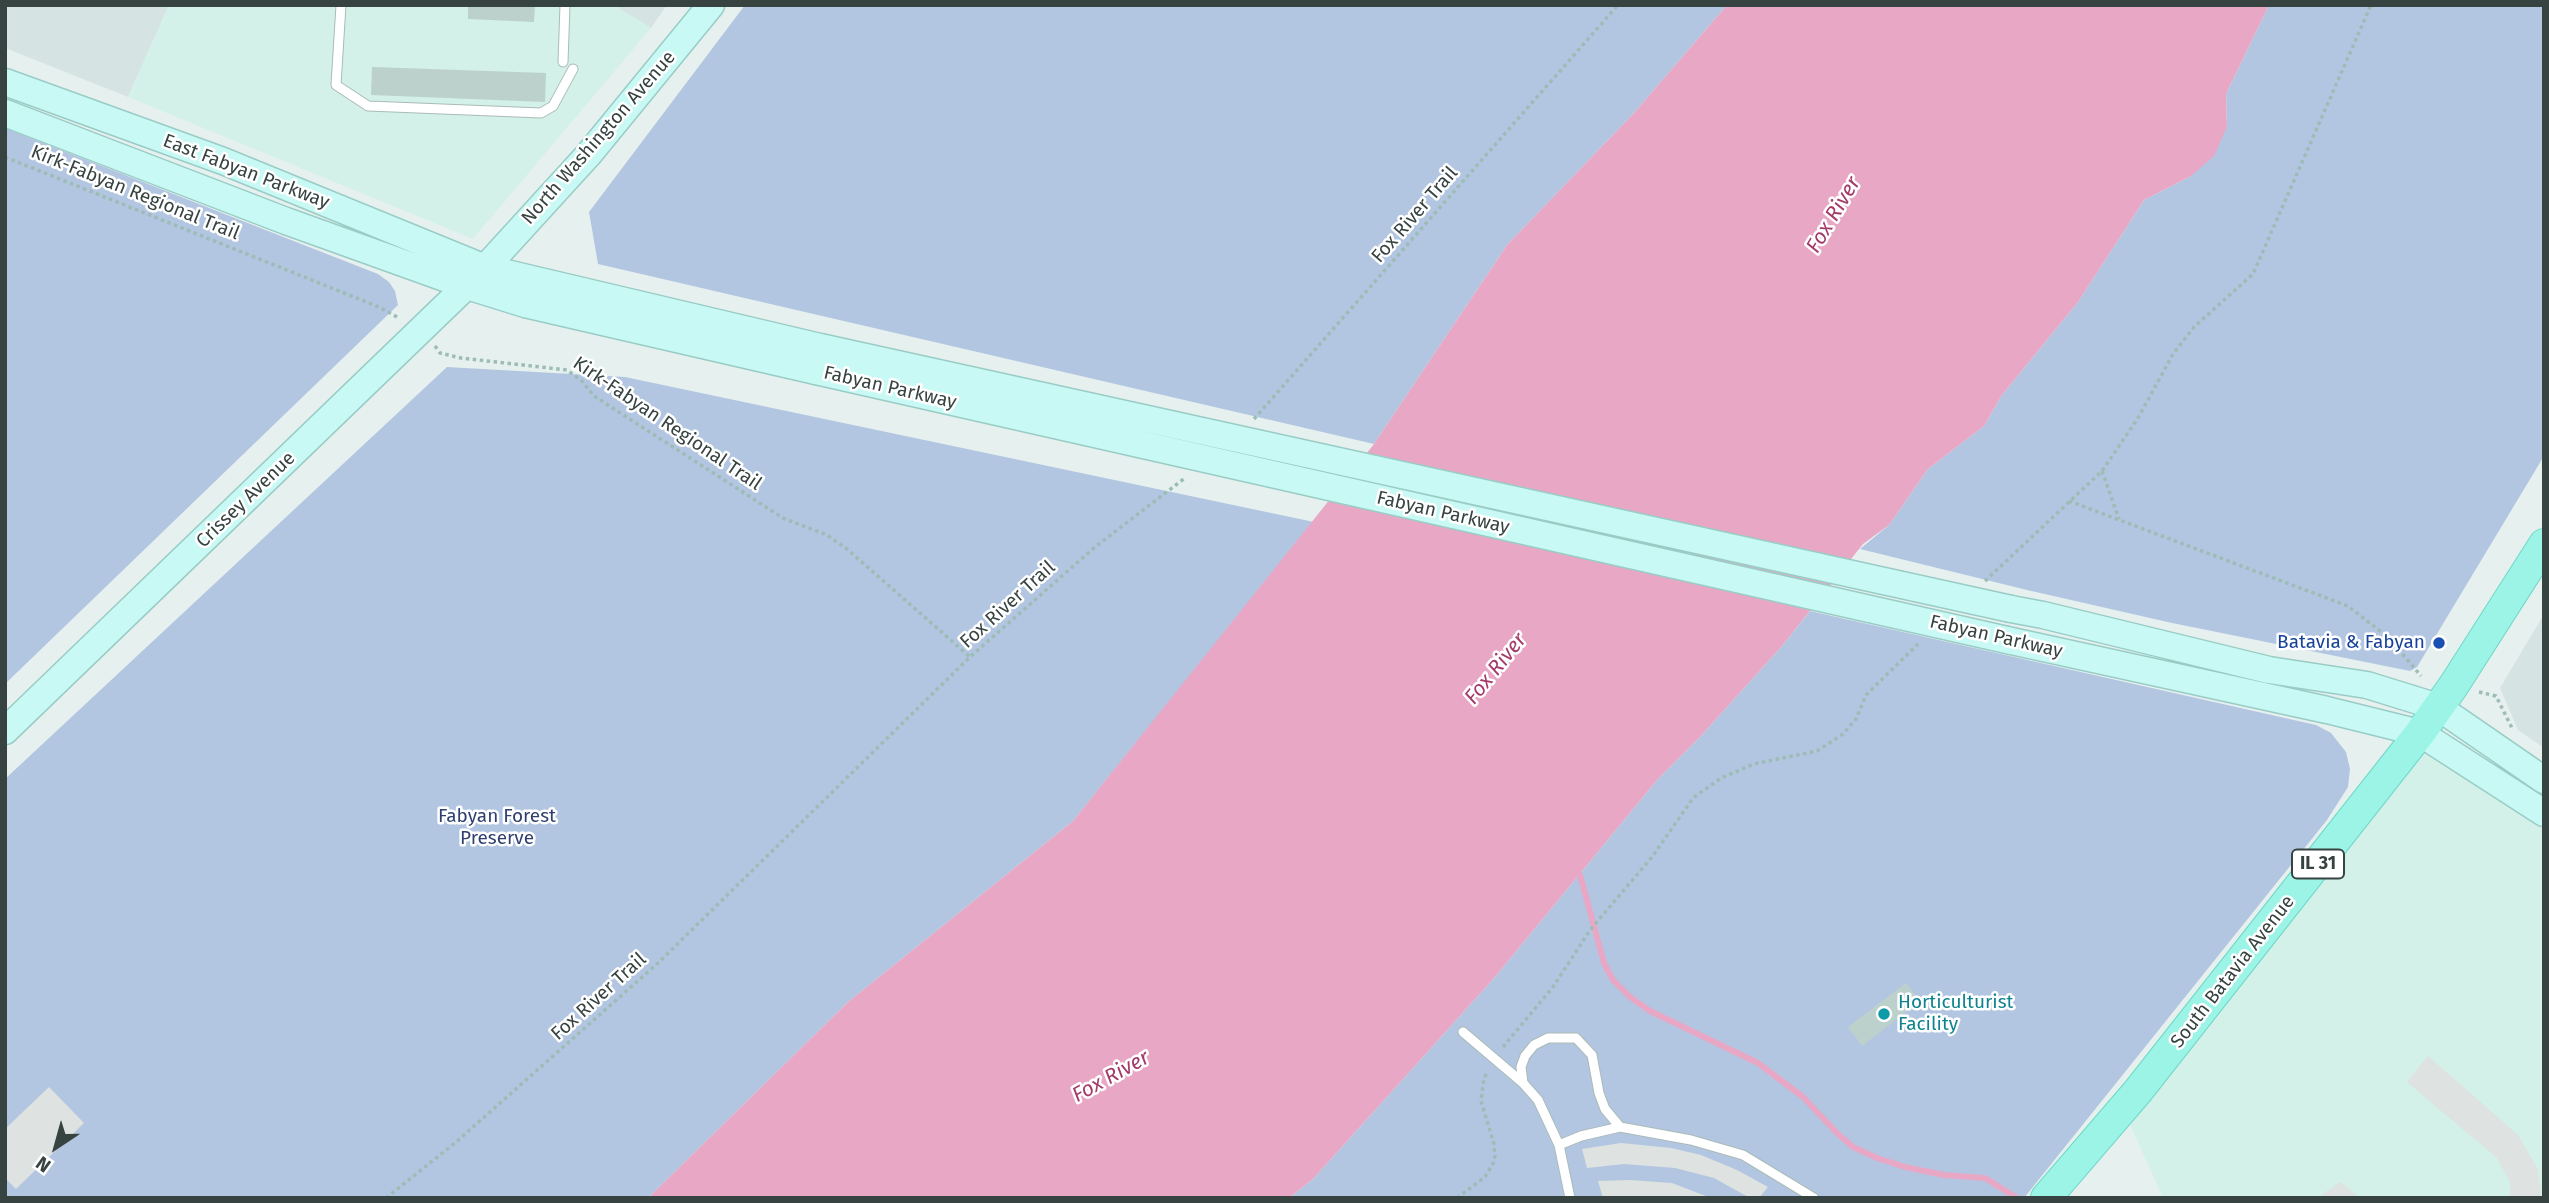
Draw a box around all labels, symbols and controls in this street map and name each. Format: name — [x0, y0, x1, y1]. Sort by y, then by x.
street label: North Washington Avenue — [517, 46, 681, 230]
street label: East Fabyan Parkway — [160, 130, 332, 214]
street label: Kirk-Fabyan Regional Trail — [27, 141, 243, 245]
street label: Fox River Trail — [1367, 162, 1463, 268]
water label: Fox River — [1801, 172, 1867, 258]
street label: Kirk-Fabyan Regional Trail — [568, 352, 766, 496]
street label: Fabyan Parkway — [821, 362, 959, 414]
street label: Crissey Avenue — [192, 447, 300, 553]
street label: Fabyan Parkway — [1374, 487, 1512, 539]
street label: Fox River Trail — [956, 556, 1060, 654]
street label: Fabyan Parkway — [1927, 611, 2065, 663]
water label: Fox River — [1460, 628, 1532, 710]
place label: Batavia & Fabyan — [2277, 632, 2425, 654]
marker: Batavia & Fabyan — [2431, 635, 2447, 651]
park label: Fabyan Forest Preserve — [438, 806, 556, 850]
road number: IL 31 — [2292, 850, 2344, 878]
street label: South Batavia Avenue — [2166, 891, 2300, 1053]
street label: Fox River Trail — [547, 948, 651, 1046]
place label: Horticulturist Facility — [1898, 992, 2013, 1036]
marker: Horticulturist Facility — [1876, 1006, 1892, 1022]
water label: Fox River — [1068, 1046, 1154, 1108]
north arrow — [21, 1112, 91, 1182]
text: N — [32, 1151, 55, 1177]

